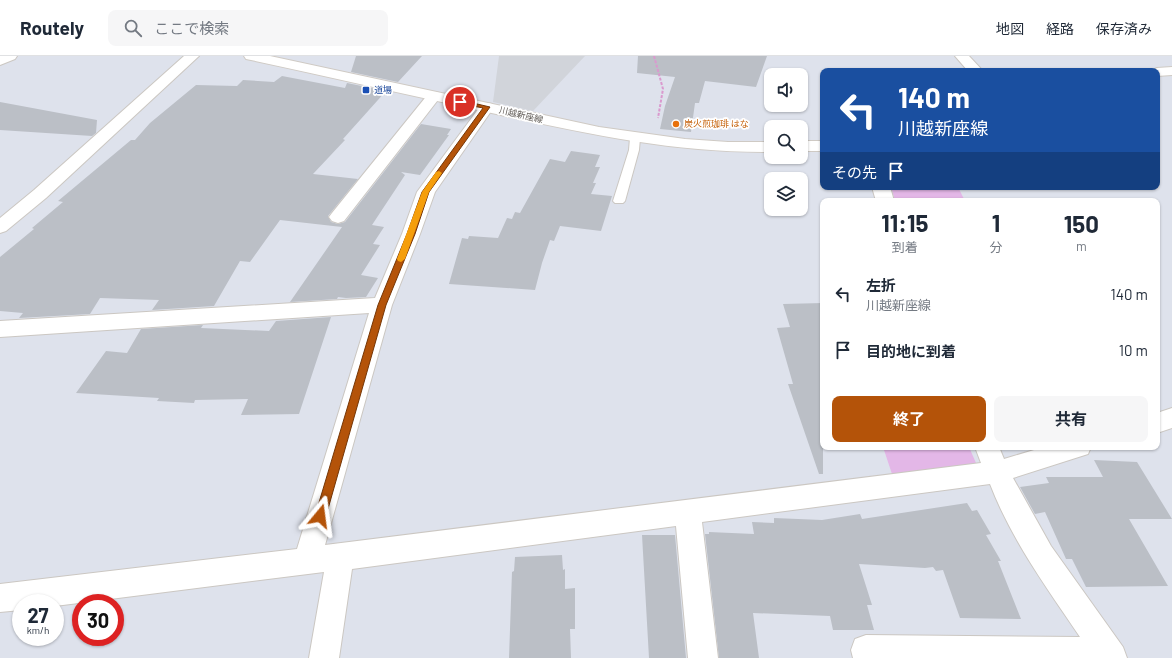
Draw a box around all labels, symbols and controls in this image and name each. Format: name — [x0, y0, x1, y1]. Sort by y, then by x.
search box — [108, 10, 388, 46]
text: Routely — [20, 16, 84, 39]
icon: search — [122, 17, 144, 39]
text: ここで検索 — [154, 19, 229, 37]
text: 地図 — [996, 20, 1024, 37]
text: 経路 — [1046, 20, 1074, 37]
text: 保存済み — [1096, 20, 1152, 37]
map controls — [764, 68, 808, 216]
button: sound — [764, 68, 808, 112]
text: 140 m — [898, 80, 970, 114]
place label: 道場 — [374, 84, 392, 95]
icon: left — [832, 84, 884, 136]
marker: 道場 — [361, 85, 371, 95]
pin — [443, 85, 477, 119]
icon: arrive — [449, 91, 471, 113]
street label: 川越新座線 — [498, 104, 545, 125]
text: 川越新座線 — [898, 117, 988, 139]
place label: 炭火煎珈琲 はな — [684, 118, 749, 129]
marker: 炭火煎珈琲 はな — [671, 119, 681, 129]
button: search — [764, 120, 808, 164]
icon: arrive — [885, 160, 907, 182]
text: その先 — [832, 163, 877, 181]
button: layers — [764, 172, 808, 216]
text: 11:15 — [881, 208, 928, 237]
text: 1 — [992, 208, 1000, 237]
text: 150 — [1064, 209, 1099, 238]
text: m — [1076, 238, 1087, 254]
text: 到着 — [892, 239, 918, 255]
text: 分 — [990, 239, 1003, 255]
text: 左折 — [866, 276, 896, 294]
icon: left — [832, 283, 854, 305]
text: 140 m — [1111, 285, 1148, 303]
text: 川越新座線 — [866, 297, 931, 313]
icon: arrive — [832, 339, 854, 361]
text: 10 m — [1119, 341, 1148, 359]
text: 目的地に到着 — [866, 342, 956, 360]
button: 終了 — [832, 396, 986, 442]
button: 共有 — [994, 396, 1148, 442]
position arrow — [299, 495, 341, 537]
speed limit sign: 30 — [72, 594, 124, 646]
text: 27 — [27, 603, 49, 627]
text: km/h — [27, 624, 49, 636]

